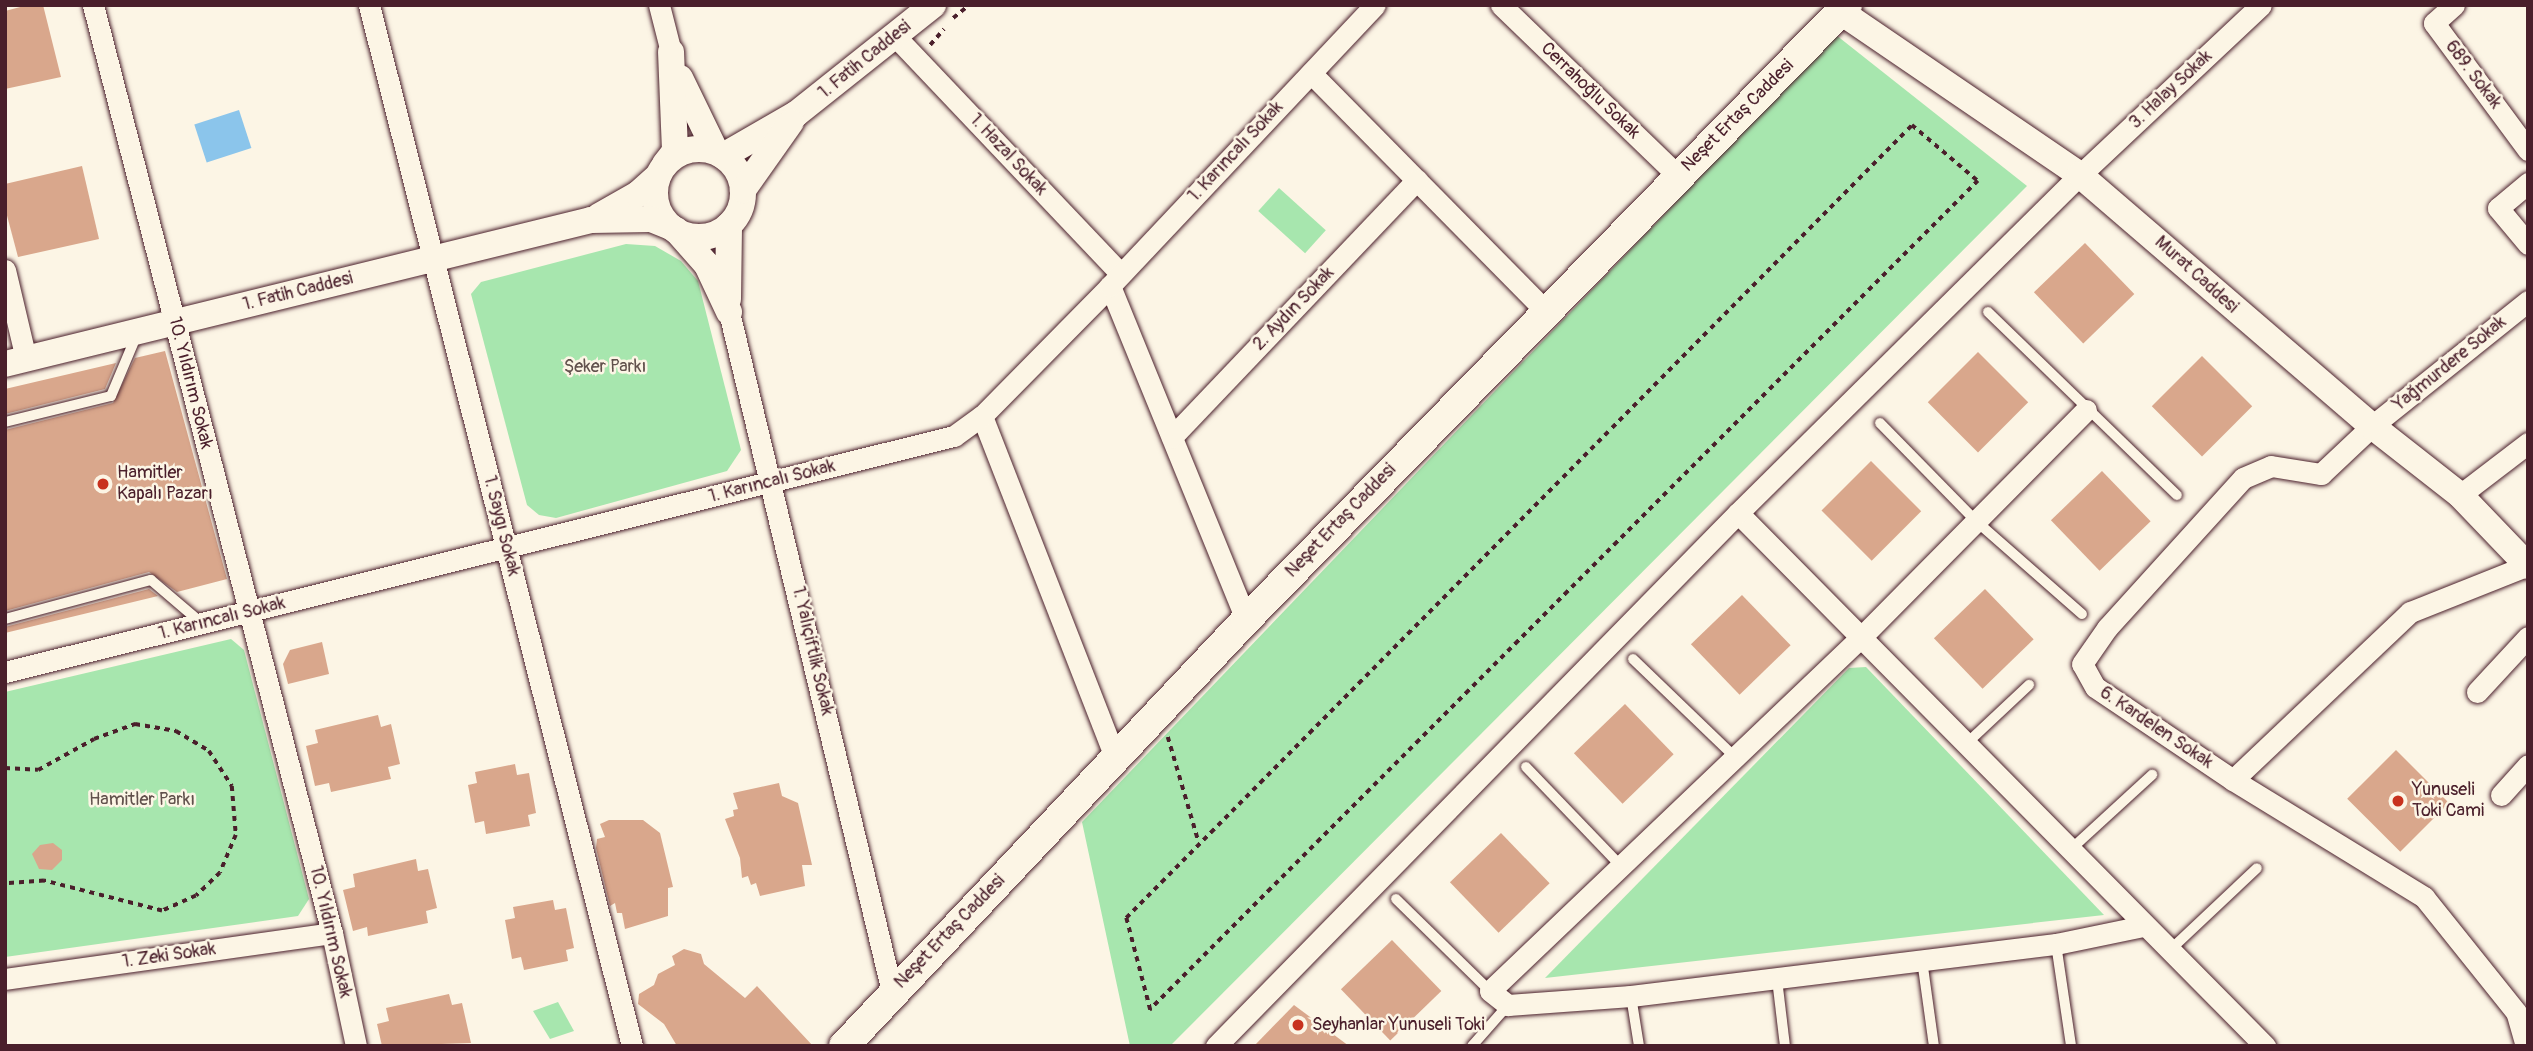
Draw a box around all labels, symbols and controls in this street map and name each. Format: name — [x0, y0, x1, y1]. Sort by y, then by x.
street label: 1. Fatih Caddesi — [814, 16, 916, 104]
street label: 689. Sokak — [2440, 36, 2506, 114]
street label: Cerrahoğlu Sokak — [1536, 38, 1644, 144]
street label: 3. Halay Sokak — [2125, 46, 2217, 134]
street label: Neşet Ertaş Caddesi — [1677, 55, 1799, 177]
street label: 1. Karıncalı Sokak — [1184, 97, 1288, 207]
street label: 1. Hazal Sokak — [965, 110, 1051, 200]
street label: Murat Caddesi — [2150, 232, 2242, 318]
street label: 2. Aydın Sokak — [1249, 263, 1339, 355]
street label: 1. Fatih Caddesi — [241, 268, 355, 316]
street label: Yağmurdere Sokak — [2389, 312, 2511, 416]
street label: 10. Yıldırım Sokak — [163, 315, 217, 451]
park label: Şeker Parkı — [564, 356, 646, 378]
street label: 1. Karıncalı Sokak — [706, 456, 838, 508]
street label: Neşet Ertaş Caddesi — [1281, 460, 1401, 582]
place label: Hamitler Kapalı Pazarı — [117, 463, 213, 505]
street label: 1. Saygı Sokak — [478, 474, 524, 578]
marker: Hamitler Kapalı Pazarı — [95, 476, 111, 492]
street label: 1. Yalıçiftlik Sokak — [787, 584, 837, 718]
street label: 1. Karıncalı Sokak — [156, 593, 288, 645]
street label: 6. Kardelen Sokak — [2095, 682, 2217, 774]
place label: Yunuseli Toki Cami — [2412, 780, 2484, 822]
park label: Hamitler Parkı — [89, 789, 195, 811]
marker: Yunuseli Toki Cami — [2390, 793, 2406, 809]
street label: 10. Yıldırım Sokak — [304, 864, 356, 1000]
street label: Neşet Ertaş Caddesi — [890, 871, 1010, 993]
street label: 1. Zeki Sokak — [121, 939, 217, 973]
place label: Seyhanlar Yunuseli Toki — [1312, 1014, 1485, 1036]
marker: Seyhanlar Yunuseli Toki — [1290, 1017, 1306, 1033]

